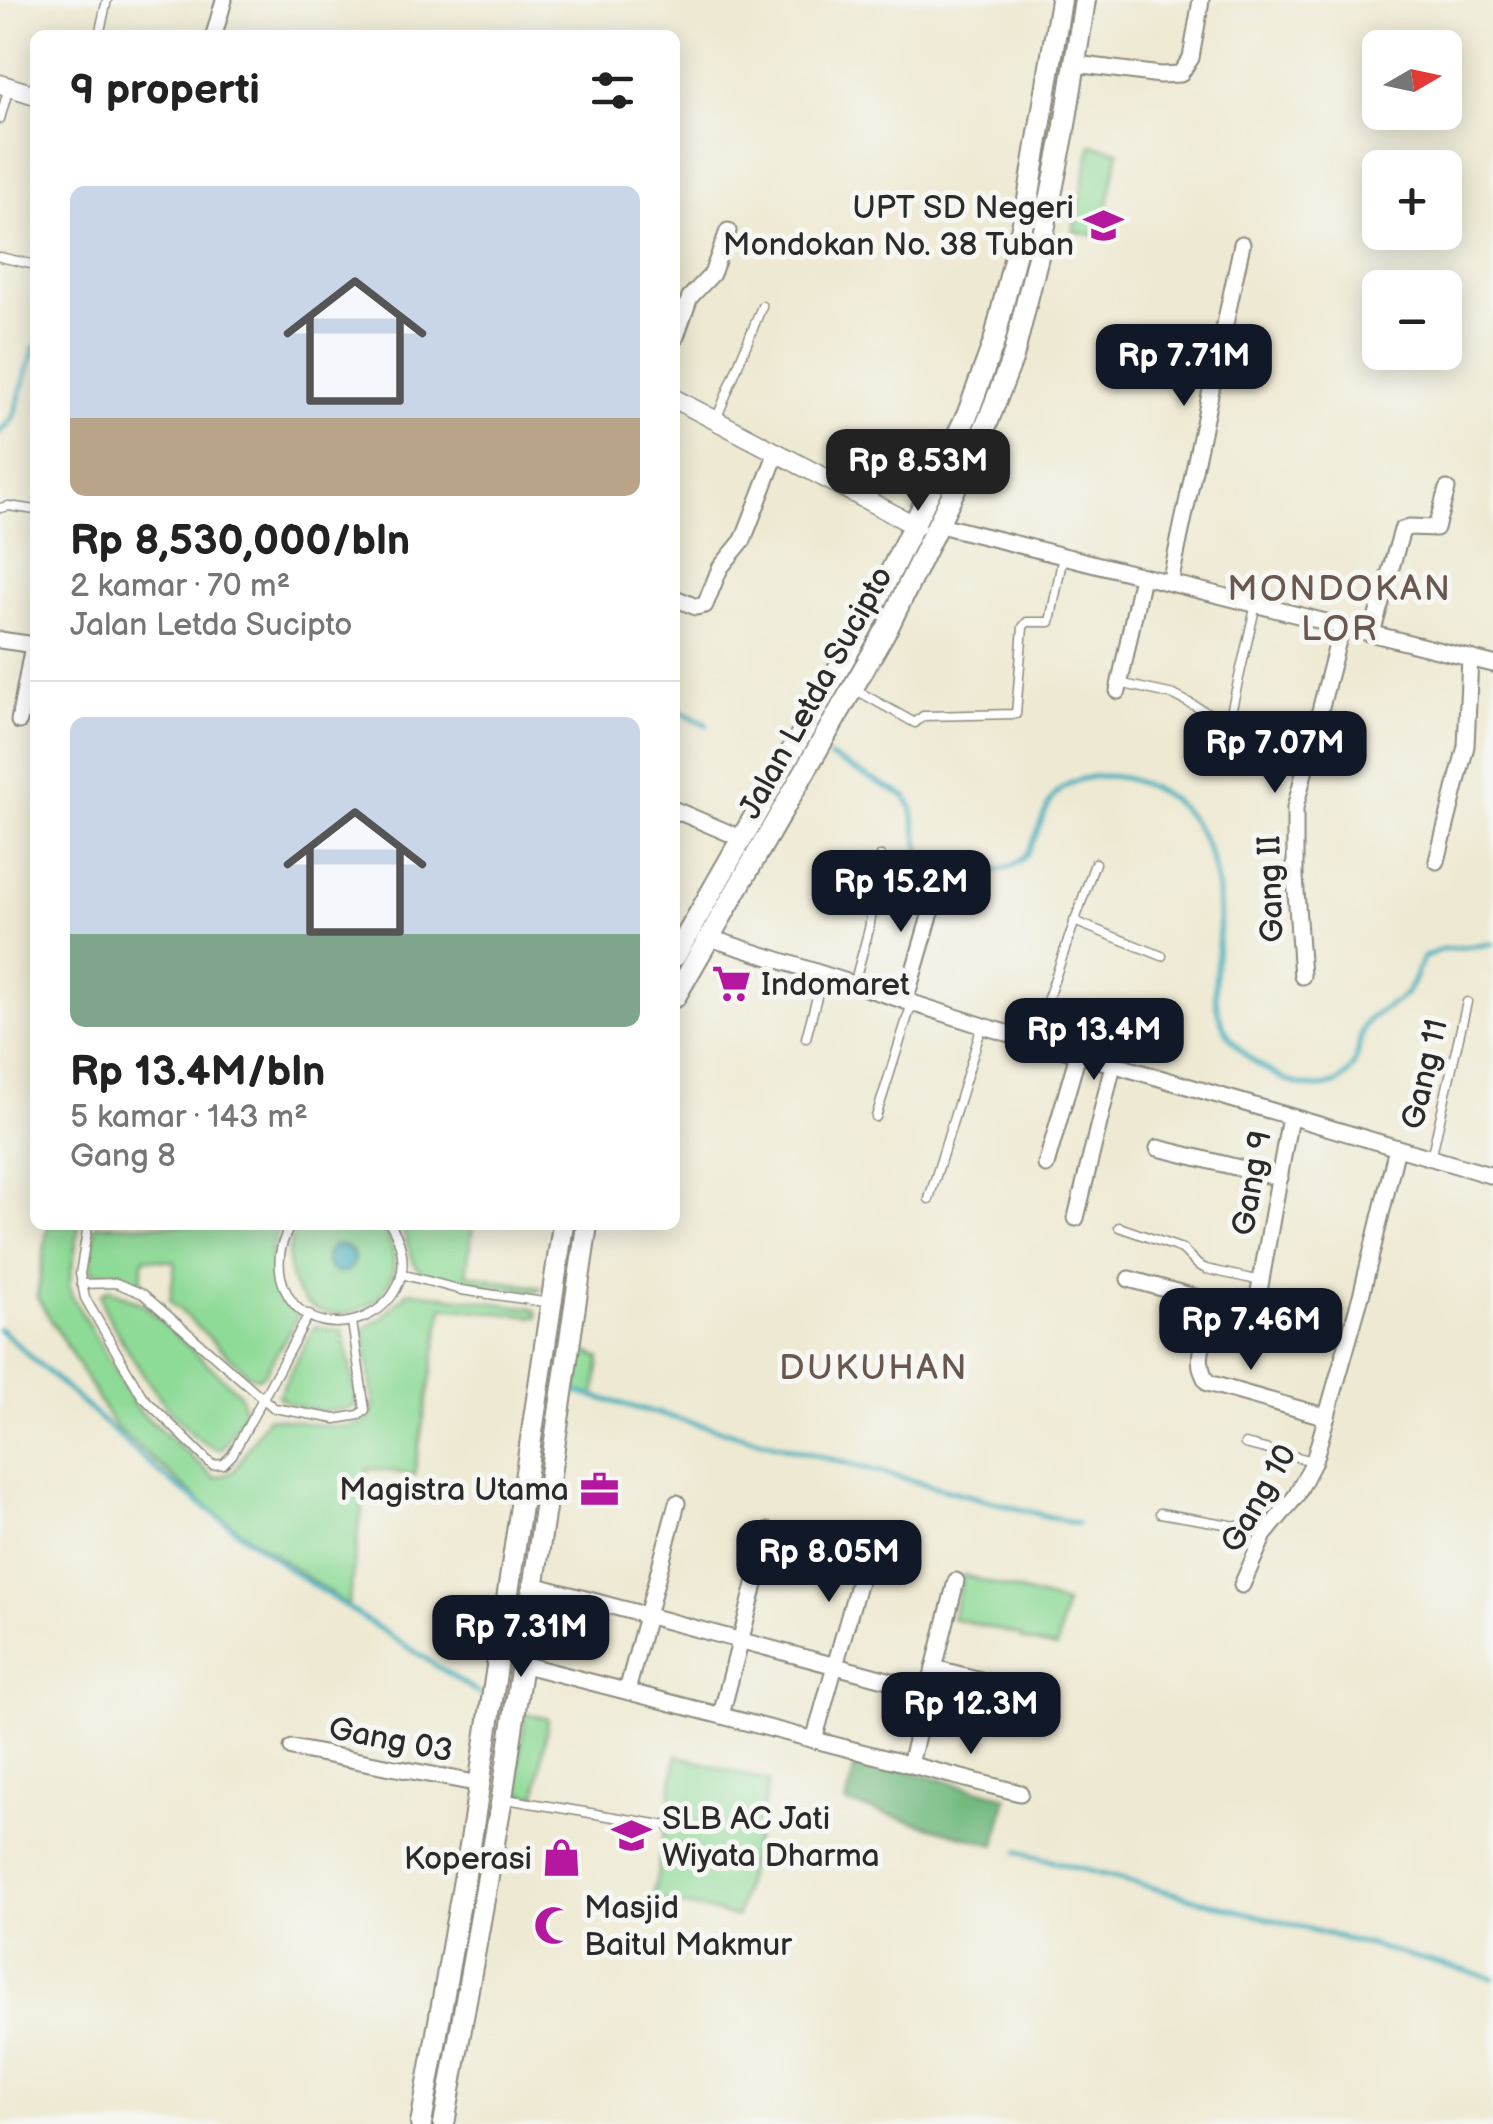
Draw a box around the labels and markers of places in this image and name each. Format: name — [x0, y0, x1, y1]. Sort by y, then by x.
place label: UPT SD Negeri Mondokan No. 38 Tuban — [723, 189, 1074, 265]
school or university icon: UPT SD Negeri Mondokan No. 38 Tuban — [1083, 204, 1125, 246]
pin: Rp 7.71M — [1081, 324, 1287, 409]
pin: Rp 8.53M — [815, 429, 1021, 514]
pin: Rp 7.07M — [1172, 711, 1378, 796]
pin: Rp 15.2M — [798, 850, 1004, 935]
supermarket icon: Indomaret — [710, 963, 752, 1005]
place label: Indomaret — [761, 966, 910, 1005]
pin: Rp 13.4M — [991, 998, 1197, 1083]
pin: Rp 7.46M — [1148, 1288, 1354, 1373]
office icon: Magistra Utama — [578, 1468, 620, 1510]
place label: Magistra Utama — [339, 1471, 569, 1510]
pin: Rp 8.05M — [726, 1520, 932, 1605]
pin: Rp 7.31M — [418, 1595, 624, 1680]
pin: Rp 12.3M — [868, 1672, 1074, 1757]
place label: SLB AC Jati Wiyata Dharma — [662, 1800, 880, 1876]
school or university icon: SLB AC Jati Wiyata Dharma — [611, 1815, 653, 1857]
shop icon: Koperasi — [541, 1837, 583, 1879]
place label: Koperasi — [404, 1840, 532, 1879]
place label: Masjid Baitul Makmur — [584, 1889, 792, 1965]
mosque icon: Masjid Baitul Makmur — [533, 1904, 575, 1946]

